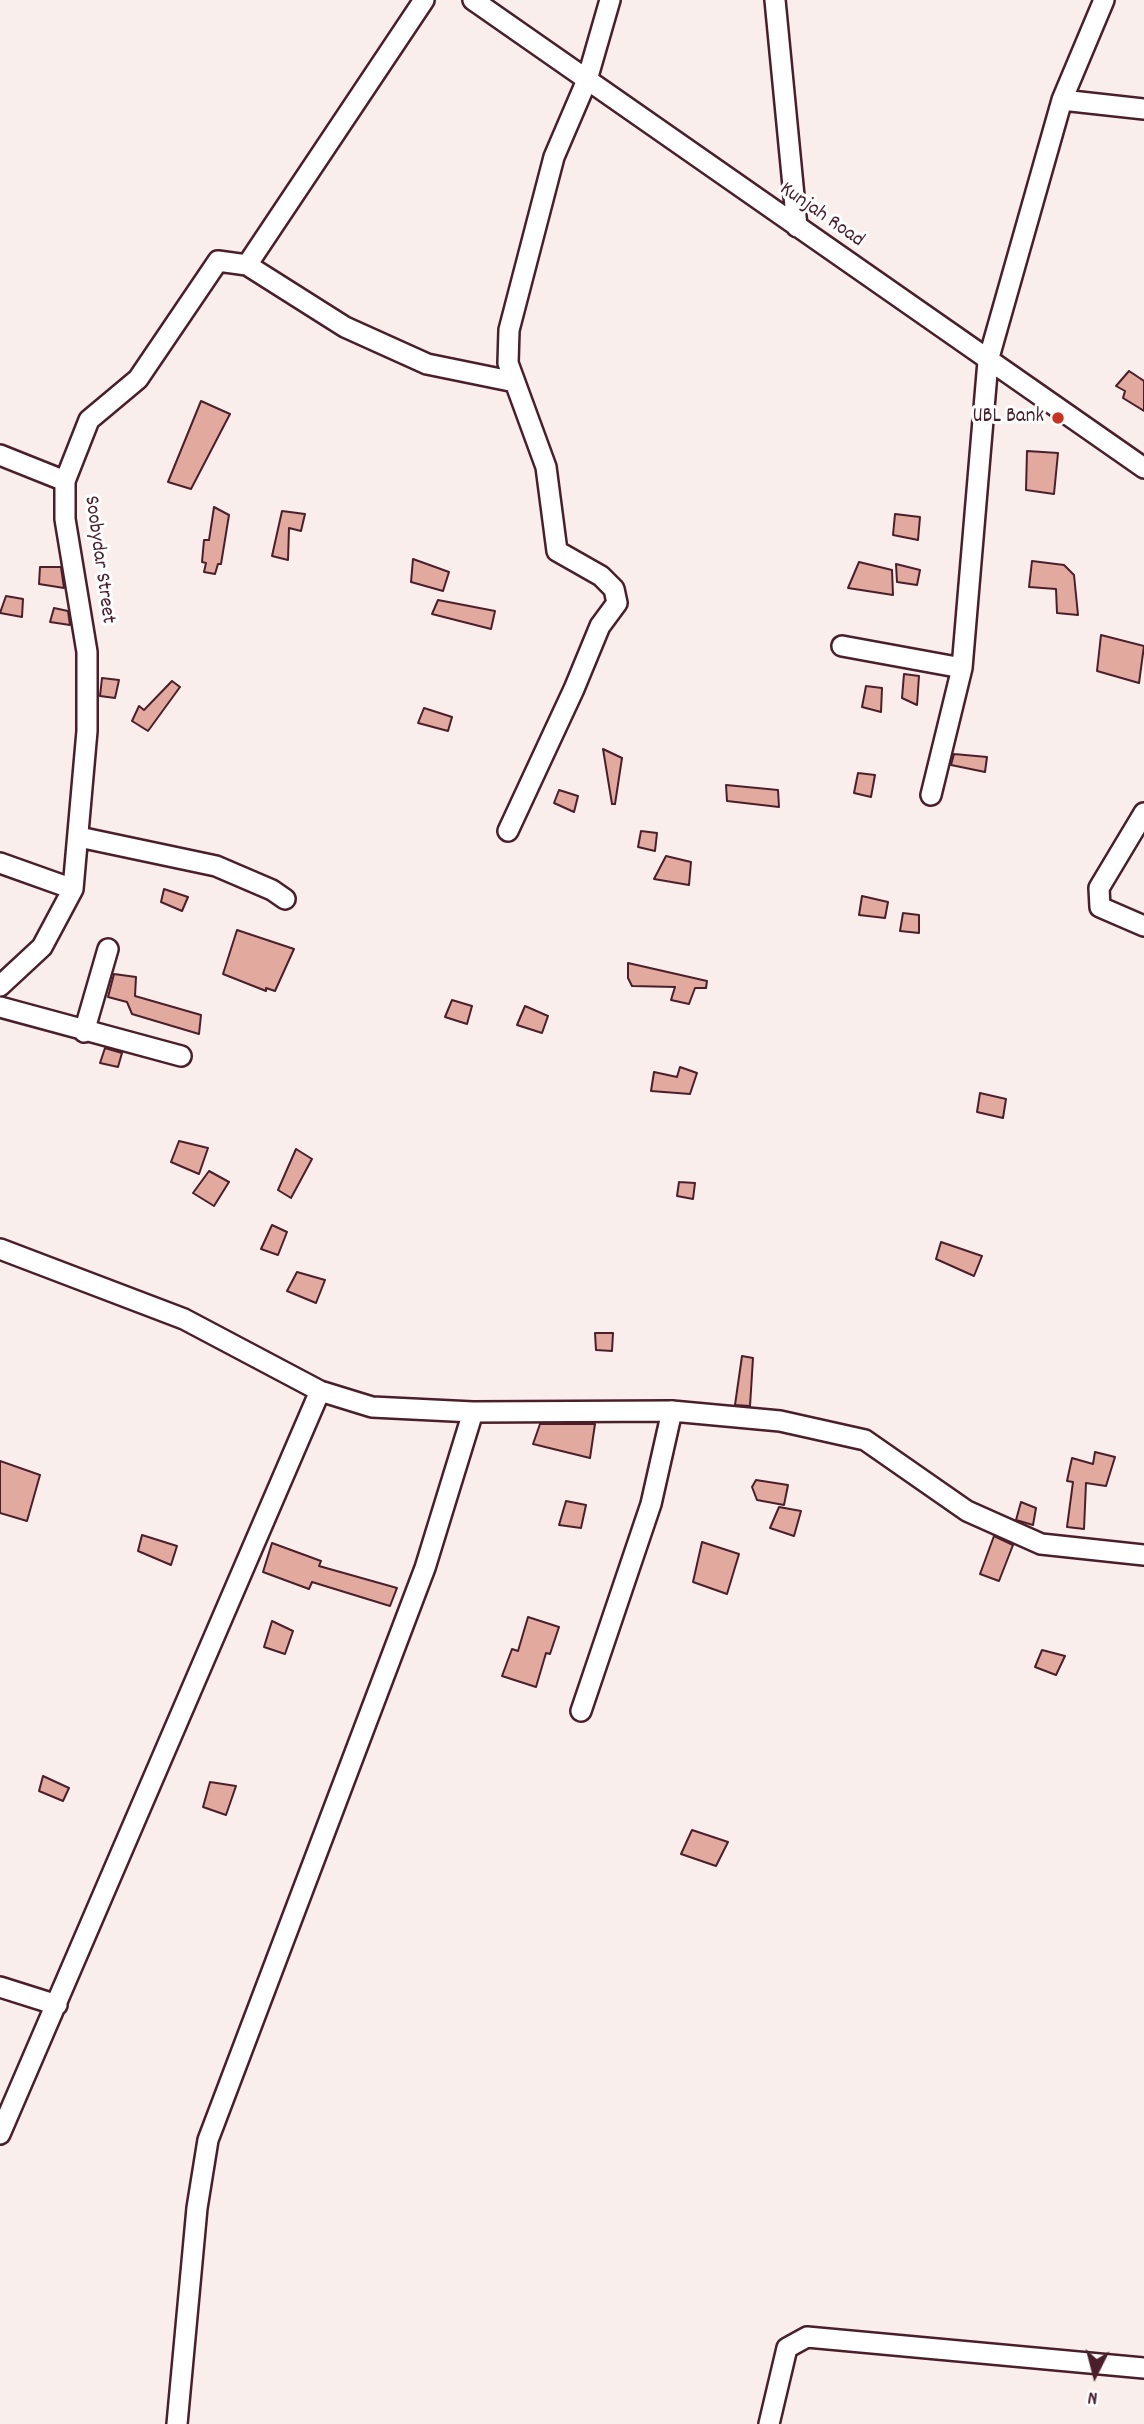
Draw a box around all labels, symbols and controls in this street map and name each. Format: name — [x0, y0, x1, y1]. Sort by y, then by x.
street label: Kunjah Road — [774, 178, 868, 254]
place label: UBL Bank — [972, 405, 1044, 431]
marker: UBL Bank — [1050, 410, 1066, 426]
street label: Soobydar Street — [77, 494, 119, 626]
north arrow — [1060, 2340, 1130, 2410]
text: N — [1087, 2382, 1099, 2410]

